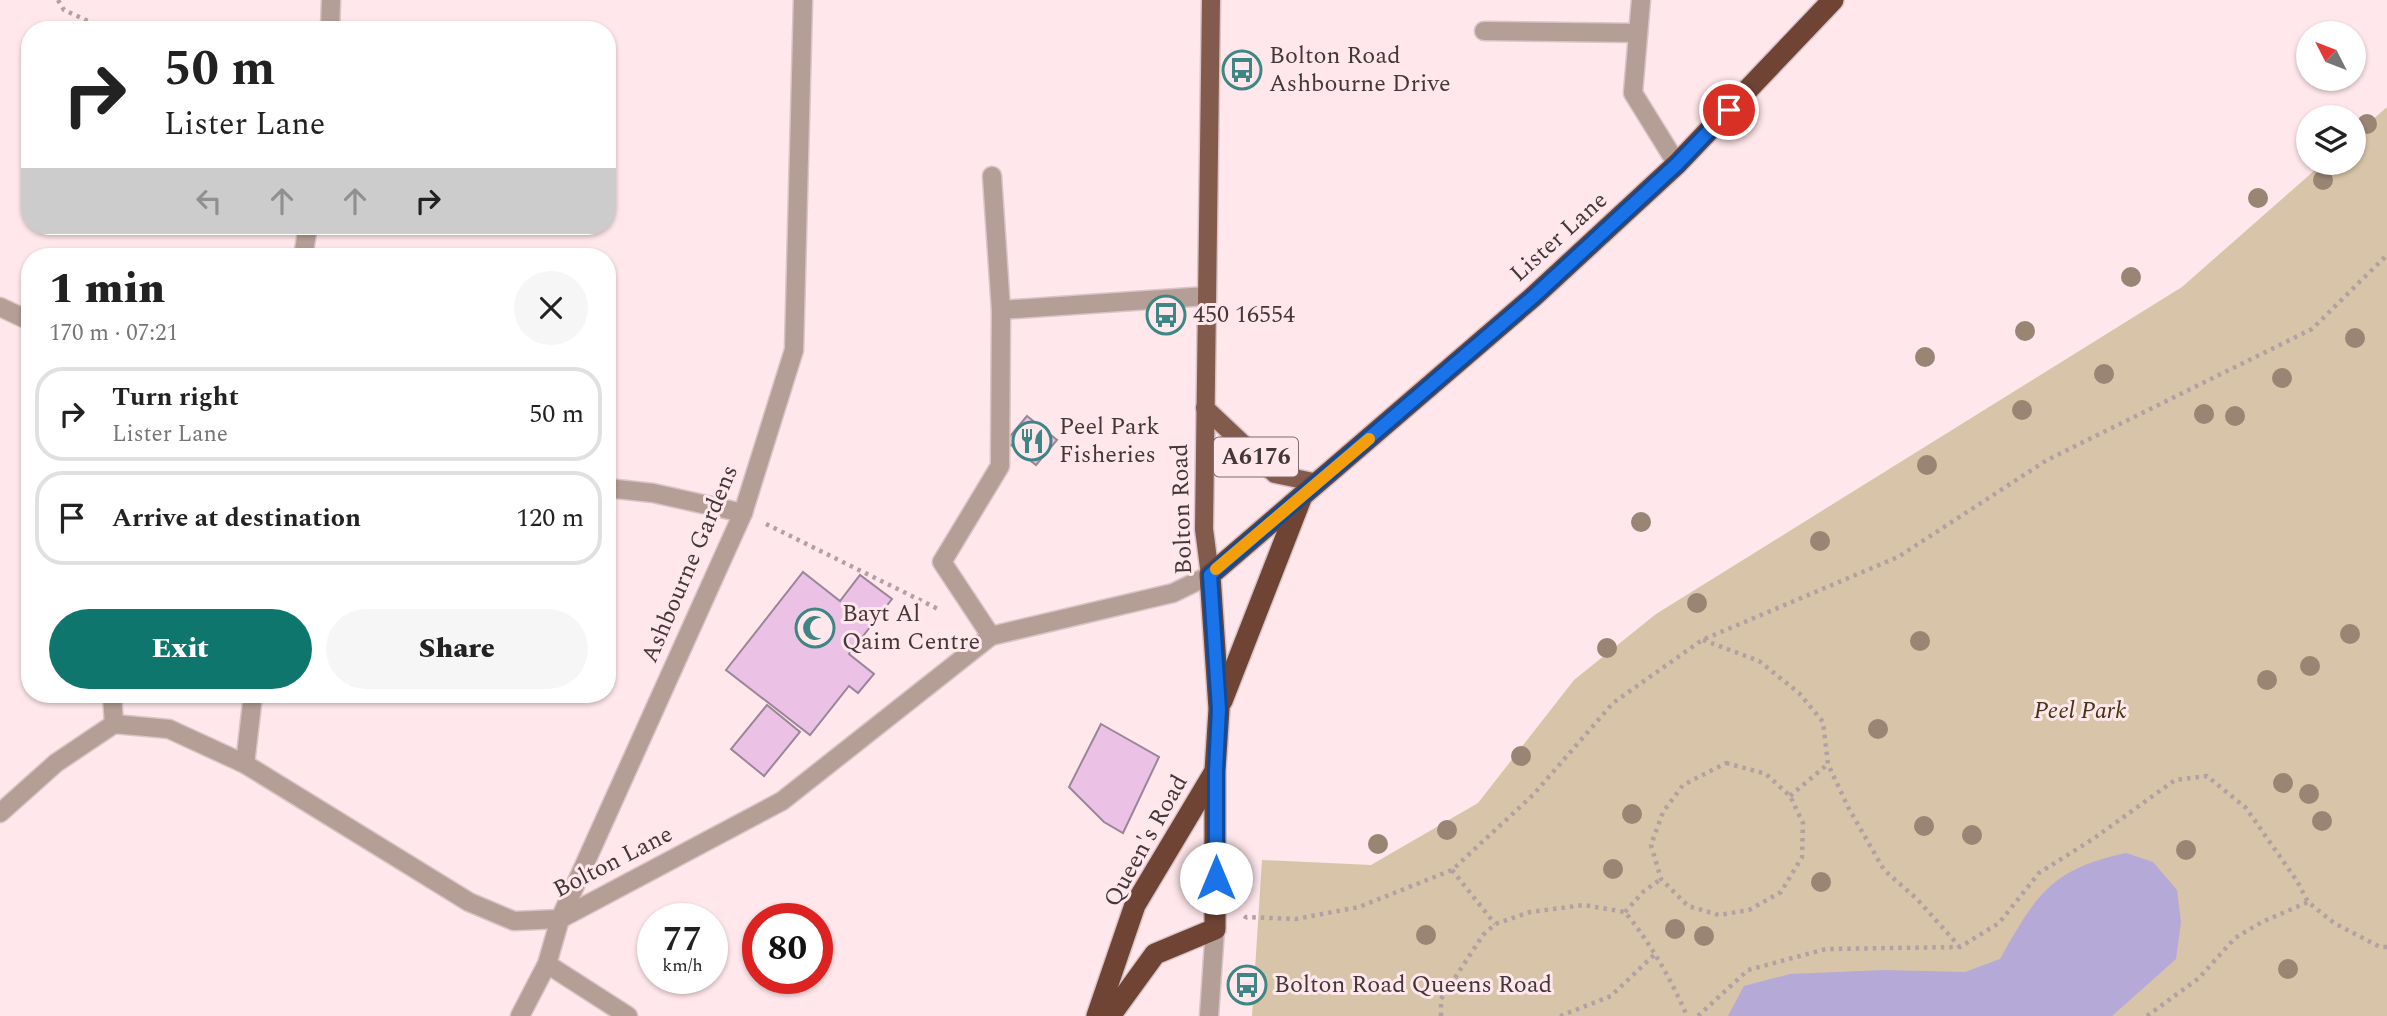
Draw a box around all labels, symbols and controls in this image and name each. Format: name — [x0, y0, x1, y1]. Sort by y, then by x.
north arrow — [2296, 21, 2366, 91]
map controls — [2296, 21, 2366, 175]
text: 50 m — [164, 32, 275, 107]
place label: Bolton Road Ashbourne Drive — [1269, 38, 1451, 102]
icon: right — [49, 49, 140, 140]
bus stop icon: Bolton Road Ashbourne Drive — [1221, 49, 1263, 91]
pin — [1699, 80, 1759, 140]
icon: arrive — [1710, 91, 1748, 129]
text: Lister Lane — [164, 100, 325, 149]
button: layers — [2296, 105, 2366, 175]
icon: left — [190, 182, 228, 220]
icon: ahead — [263, 182, 301, 220]
icon: ahead — [336, 182, 374, 220]
icon: right — [409, 182, 447, 220]
street label: Lister Lane — [1502, 183, 1616, 291]
text: 1 min — [49, 258, 165, 321]
button: close — [514, 271, 588, 345]
bus stop icon: 450 16554 — [1145, 294, 1187, 336]
place label: 450 16554 — [1193, 297, 1295, 333]
text: 170 m · 07:21 — [49, 316, 178, 351]
text: Turn right — [112, 377, 239, 417]
text: 50 m — [529, 394, 584, 434]
icon: right — [53, 395, 91, 433]
place label: Peel Park Fisheries — [1059, 409, 1160, 473]
text: Lister Lane — [112, 417, 228, 452]
restaurant icon: Peel Park Fisheries — [1011, 420, 1053, 462]
road number: A6176 — [1214, 438, 1298, 477]
street label: Bolton Road — [1162, 443, 1202, 575]
street label: Ashbourne Gardens — [632, 459, 748, 669]
text: Arrive at destination — [112, 498, 361, 538]
text: 120 m — [516, 498, 584, 538]
icon: arrive — [53, 499, 91, 537]
place label: Bayt Al Qaim Centre — [842, 596, 980, 660]
mosque icon: Bayt Al Qaim Centre — [794, 607, 836, 649]
button: Exit — [49, 609, 312, 689]
button: Share — [326, 609, 588, 689]
park label: Peel Park — [2034, 693, 2126, 729]
street label: Queen's Road — [1095, 768, 1197, 914]
street label: Bolton Lane — [547, 816, 679, 908]
position arrow — [1179, 841, 1253, 915]
speed limit sign: 80 — [742, 903, 833, 994]
text: 77 — [663, 913, 702, 966]
text: km/h — [662, 952, 703, 979]
bus stop icon: Bolton Road Queens Road — [1226, 964, 1268, 1006]
place label: Bolton Road Queens Road — [1274, 967, 1552, 1003]

